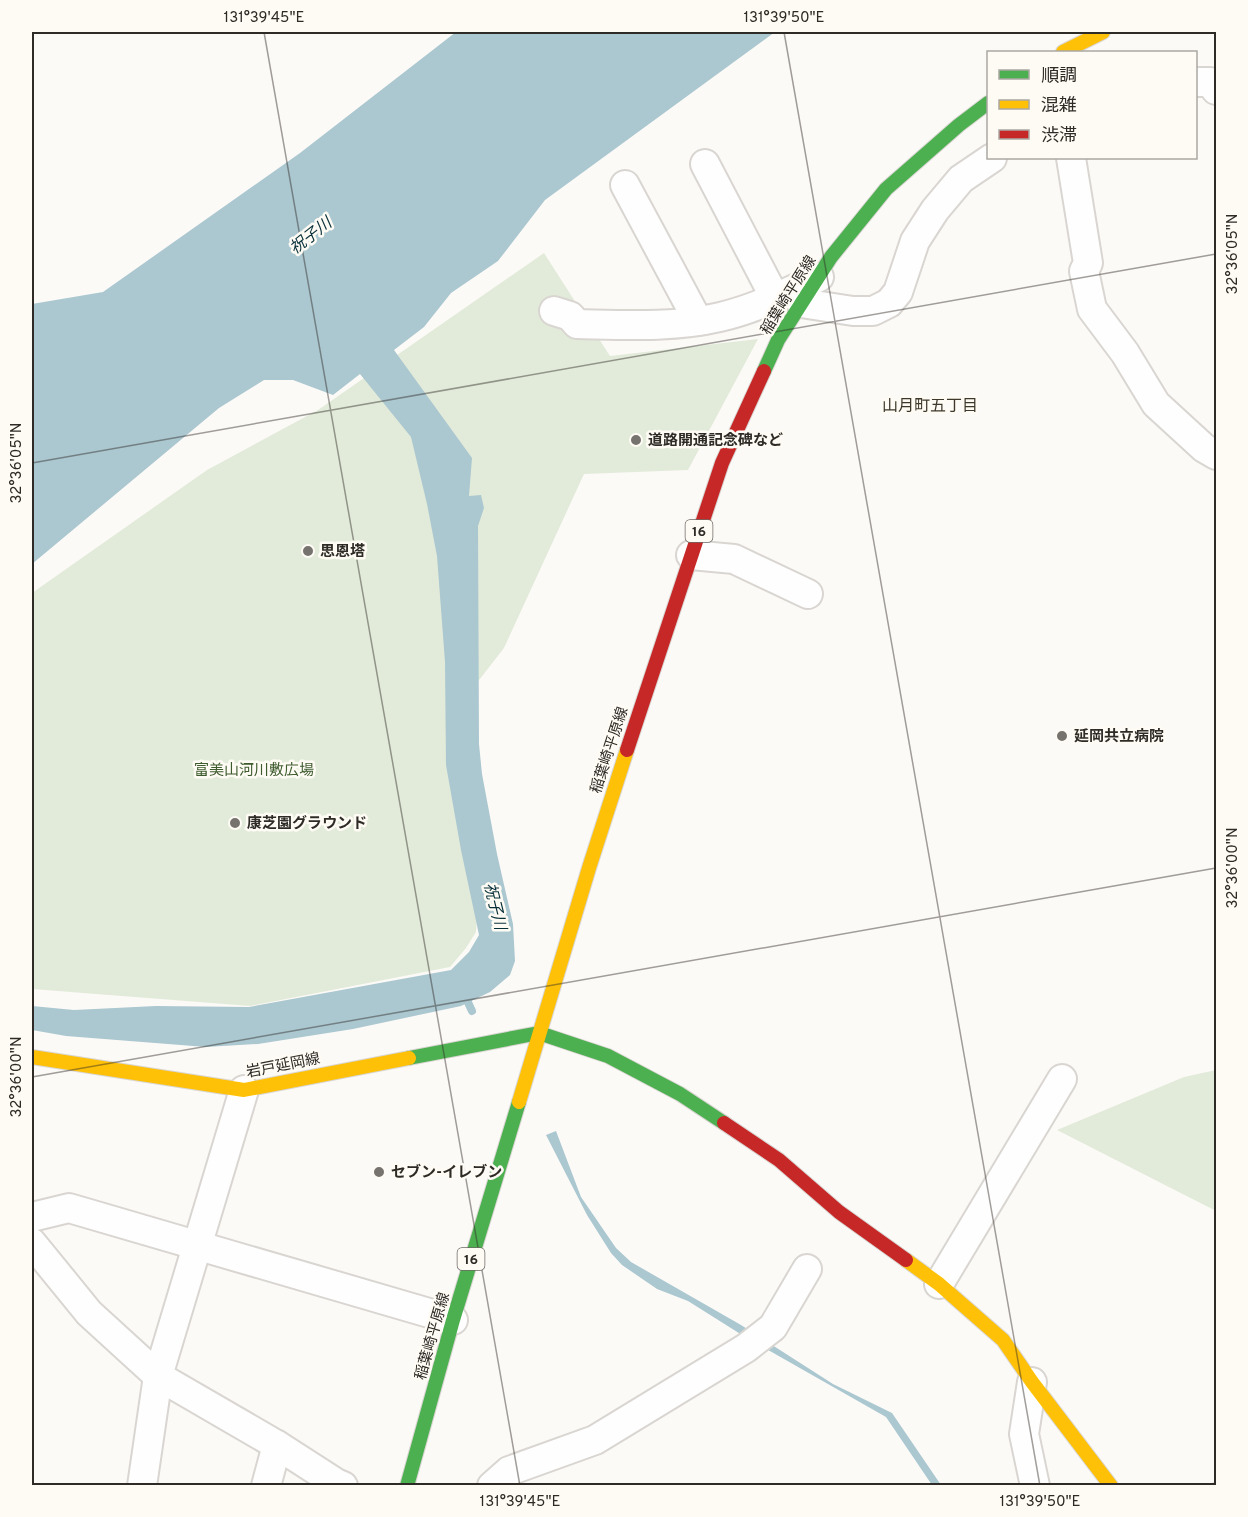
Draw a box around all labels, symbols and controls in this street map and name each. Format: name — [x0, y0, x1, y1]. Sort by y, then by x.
text: 131°39'45"E — [224, 9, 304, 28]
text: 131°39'50"E — [743, 9, 825, 28]
legend — [987, 51, 1197, 159]
text: 順調 — [1041, 65, 1077, 88]
text: 混雑 — [1041, 95, 1077, 118]
text: 渋滞 — [1041, 125, 1077, 148]
water label: 祝子川 — [286, 213, 338, 259]
text: 32°36'05"N — [1224, 214, 1243, 294]
street label: 稲葉崎平原線 — [757, 253, 821, 339]
district label: 山月町五丁目 — [882, 397, 978, 417]
text: 32°36'05"N — [8, 423, 27, 503]
place label: 道路開通記念碑など — [648, 432, 783, 451]
marker: 道路開通記念碑など — [629, 433, 643, 447]
road number: 16 — [686, 520, 712, 542]
place label: 思恩塔 — [320, 543, 365, 562]
marker: 思恩塔 — [301, 544, 315, 558]
street label: 稲葉崎平原線 — [587, 705, 633, 796]
place label: 延岡共立病院 — [1074, 728, 1164, 747]
marker: 延岡共立病院 — [1055, 729, 1069, 743]
park label: 富美山河川敷広場 — [194, 761, 314, 781]
place label: 康芝園グラウンド — [247, 815, 367, 834]
marker: 康芝園グラウンド — [228, 816, 242, 830]
text: 32°36'00"N — [1224, 827, 1243, 909]
water label: 祝子川 — [479, 881, 510, 934]
text: 32°36'00"N — [8, 1036, 27, 1118]
street label: 岩戸延岡線 — [245, 1050, 322, 1083]
place label: セブン-イレブン — [391, 1163, 502, 1183]
marker: セブン-イレブン — [372, 1165, 386, 1179]
road number: 16 — [458, 1248, 484, 1270]
street label: 稲葉崎平原線 — [412, 1291, 455, 1382]
text: 131°39'45"E — [480, 1493, 560, 1512]
text: 131°39'50"E — [999, 1493, 1081, 1512]

